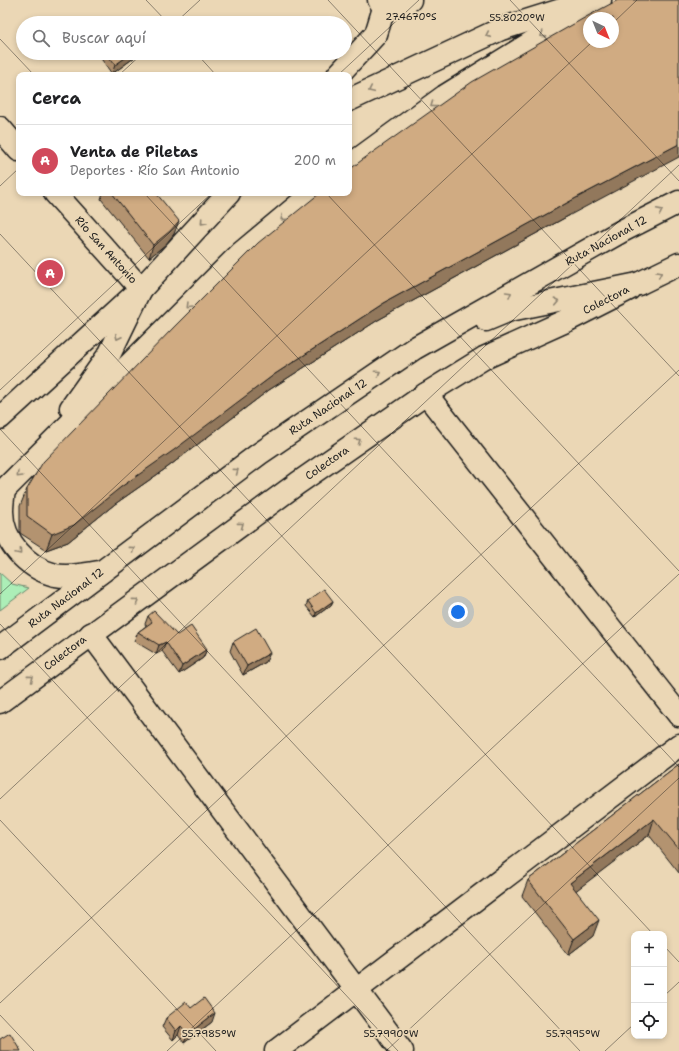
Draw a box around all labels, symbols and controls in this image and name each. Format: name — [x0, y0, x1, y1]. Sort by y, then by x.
text: 27.4670°S — [385, 10, 437, 23]
text: 55.8020°W — [489, 11, 545, 24]
north arrow — [583, 12, 619, 48]
search box — [16, 16, 352, 60]
icon: search — [30, 27, 52, 49]
text: Buscar aquí — [62, 28, 146, 48]
one-way arrow — [485, 30, 493, 38]
one-way arrow — [540, 31, 547, 38]
one-way arrow — [367, 85, 375, 93]
text: Cerca — [32, 87, 81, 109]
one-way arrow — [431, 100, 438, 107]
text: Venta de Piletas — [70, 142, 198, 162]
text: A — [40, 152, 50, 169]
text: 200 m — [294, 152, 336, 169]
text: Deportes · Río San Antonio — [70, 162, 240, 179]
one-way arrow — [656, 209, 663, 216]
street label: Ruta Nacional 12 — [563, 212, 649, 270]
street label: Río San Antonio — [72, 213, 141, 287]
one-way arrow — [281, 213, 288, 220]
one-way arrow — [200, 217, 207, 225]
pin: A — [37, 258, 63, 288]
one-way arrow — [654, 271, 662, 279]
street label: Colectora — [580, 282, 632, 318]
one-way arrow — [505, 292, 512, 299]
one-way arrow — [554, 297, 560, 305]
one-way arrow — [185, 301, 193, 309]
one-way arrow — [115, 332, 123, 340]
one-way arrow — [374, 370, 381, 378]
street label: Ruta Nacional 12 — [286, 375, 370, 439]
one-way arrow — [354, 439, 361, 446]
street label: Colectora — [302, 442, 352, 483]
one-way arrow — [232, 468, 239, 475]
one-way arrow — [16, 470, 24, 478]
one-way arrow — [237, 522, 244, 530]
one-way arrow — [128, 546, 135, 553]
one-way arrow — [14, 547, 21, 555]
street label: Ruta Nacional 12 — [25, 565, 107, 631]
one-way arrow — [132, 598, 139, 606]
your location — [448, 602, 468, 622]
street label: Colectora — [41, 632, 90, 674]
one-way arrow — [27, 676, 34, 683]
map controls — [631, 931, 667, 1039]
button: + — [631, 931, 667, 967]
button: − — [631, 967, 667, 1003]
button: locate — [631, 1003, 667, 1039]
text: 55.7985°W — [182, 1027, 237, 1040]
text: 55.7990°W — [363, 1027, 419, 1040]
text: 55.7995°W — [546, 1027, 601, 1040]

